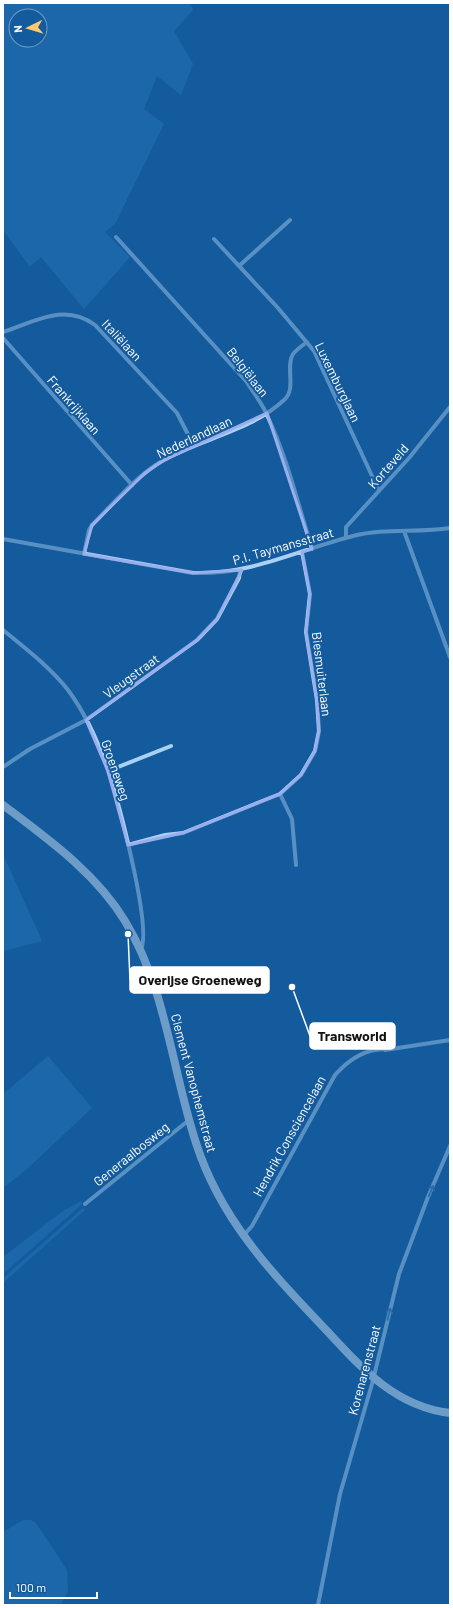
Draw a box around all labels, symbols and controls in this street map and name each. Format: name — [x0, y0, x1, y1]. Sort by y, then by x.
north arrow — [8, 8, 48, 48]
text: N — [11, 25, 24, 33]
street label: Italiëlaan — [99, 316, 145, 364]
street label: Luxemburglaan — [312, 339, 364, 425]
street label: Belgiëlaan — [224, 344, 272, 400]
street label: Frankrijklaan — [44, 372, 104, 438]
street label: Nederlandlaan — [154, 413, 234, 461]
street label: Korteveld — [364, 440, 412, 492]
street label: P.I. Taymansstraat — [231, 524, 335, 568]
street label: Biesmuiterlaan — [309, 631, 335, 717]
street label: Vleugstraat — [100, 650, 162, 702]
street label: Groeneweg — [98, 737, 134, 803]
callout: Overijse Groeneweg — [130, 967, 269, 993]
text: Overijse Groeneweg — [138, 971, 262, 988]
street label: Clement Vanophemstraat — [168, 1012, 220, 1154]
callout: Transworld — [310, 1023, 395, 1049]
text: Transworld — [317, 1027, 387, 1044]
street label: Hendrik Consciencelaan — [249, 1073, 329, 1199]
street label: Generaalbosweg — [90, 1119, 172, 1189]
one-way arrow — [428, 1185, 435, 1197]
one-way arrow — [386, 1307, 393, 1320]
street label: Korenarenstraat — [344, 1323, 384, 1417]
scale bar — [10, 1574, 97, 1600]
text: 100 m — [16, 1580, 46, 1594]

